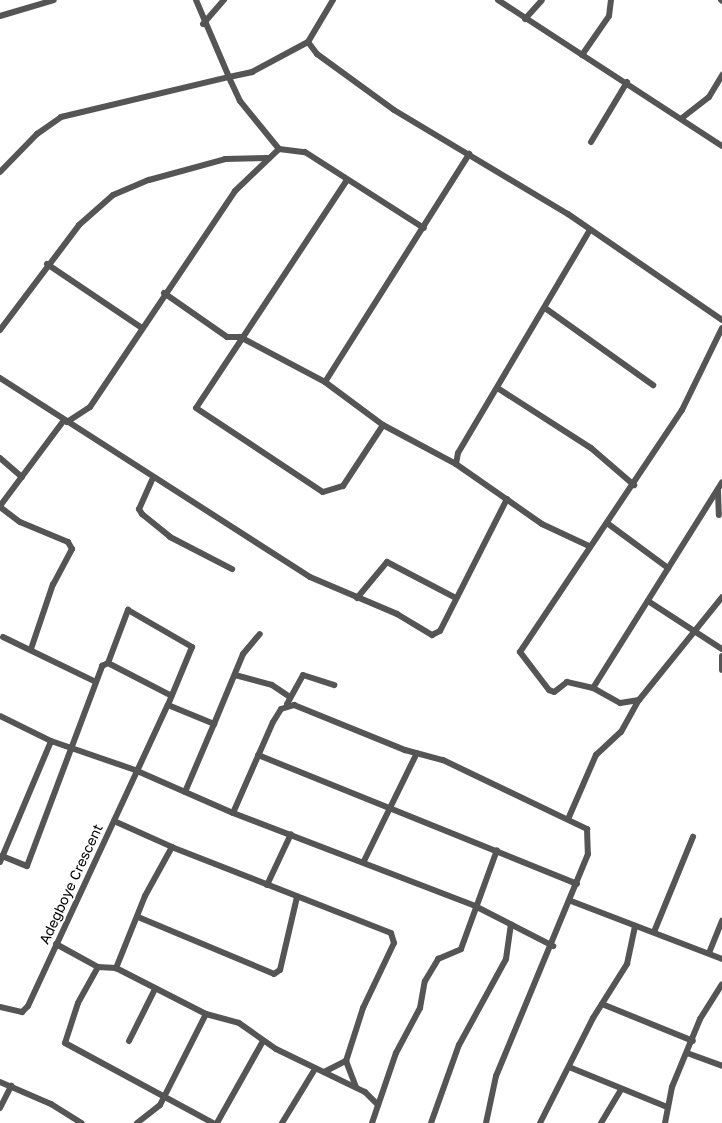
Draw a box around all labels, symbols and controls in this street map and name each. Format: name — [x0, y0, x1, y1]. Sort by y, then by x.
street label: Adegboye Crescent — [36, 821, 106, 947]

